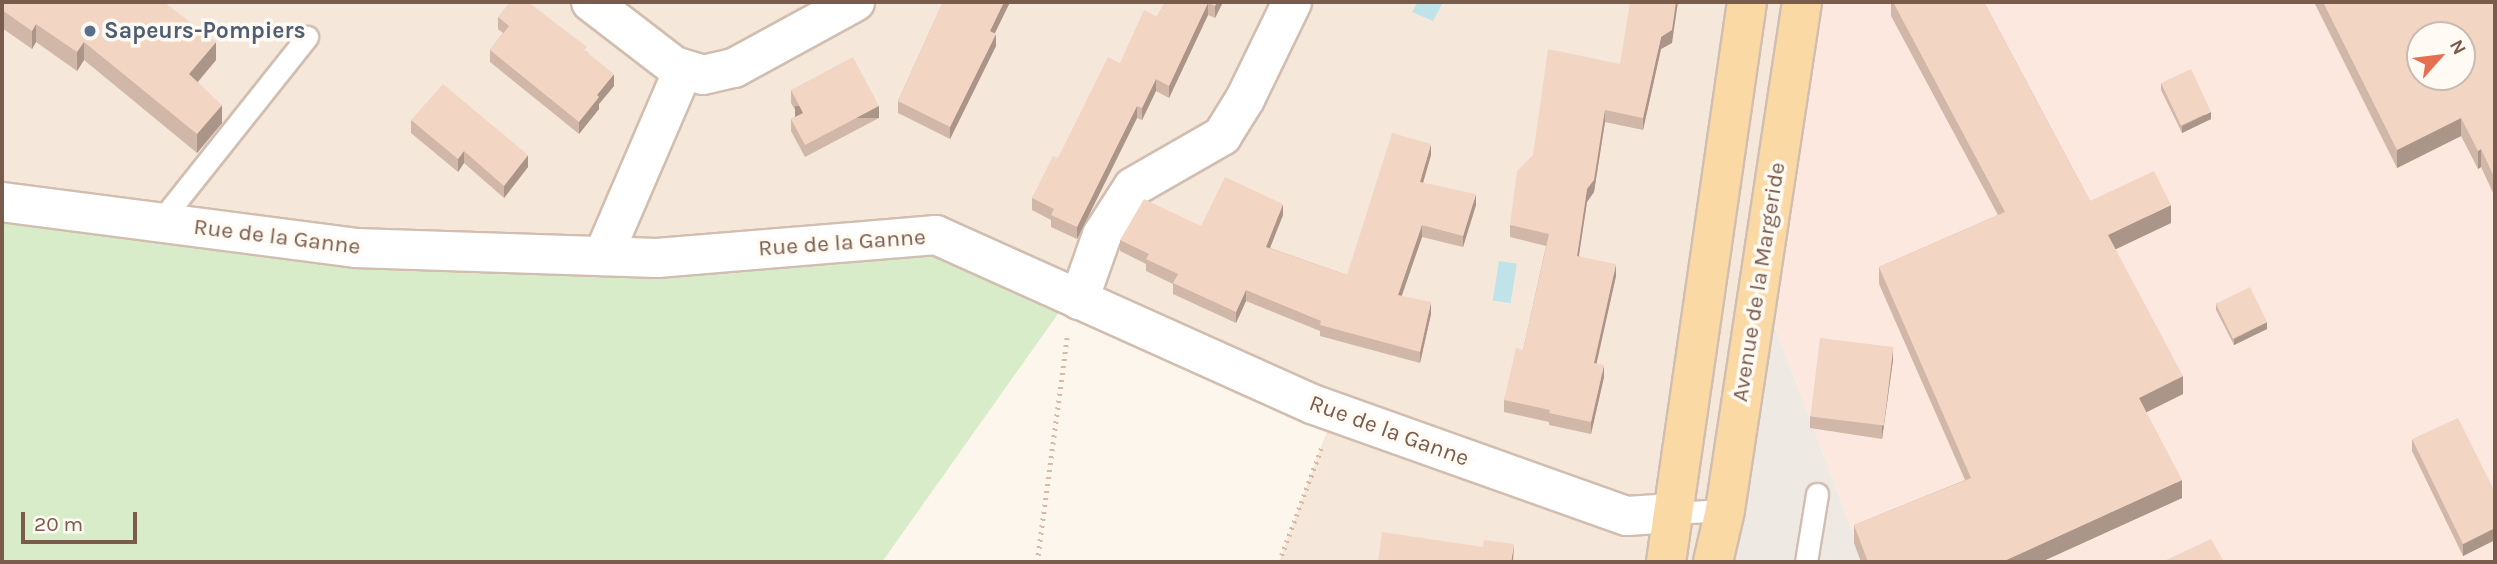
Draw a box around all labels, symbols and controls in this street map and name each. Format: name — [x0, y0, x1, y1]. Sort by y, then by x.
place label: Sapeurs-Pompiers — [104, 17, 306, 45]
north arrow — [2406, 21, 2476, 91]
marker: Sapeurs-Pompiers — [82, 23, 98, 39]
text: N — [2445, 36, 2471, 58]
street label: Avenue de la Margeride — [1726, 160, 1792, 404]
street label: Rue de la Ganne — [192, 213, 362, 261]
street label: Rue de la Ganne — [757, 223, 927, 263]
street label: Rue de la Ganne — [1305, 389, 1473, 473]
scale bar — [24, 498, 140, 542]
text: 20 m — [34, 512, 83, 536]

